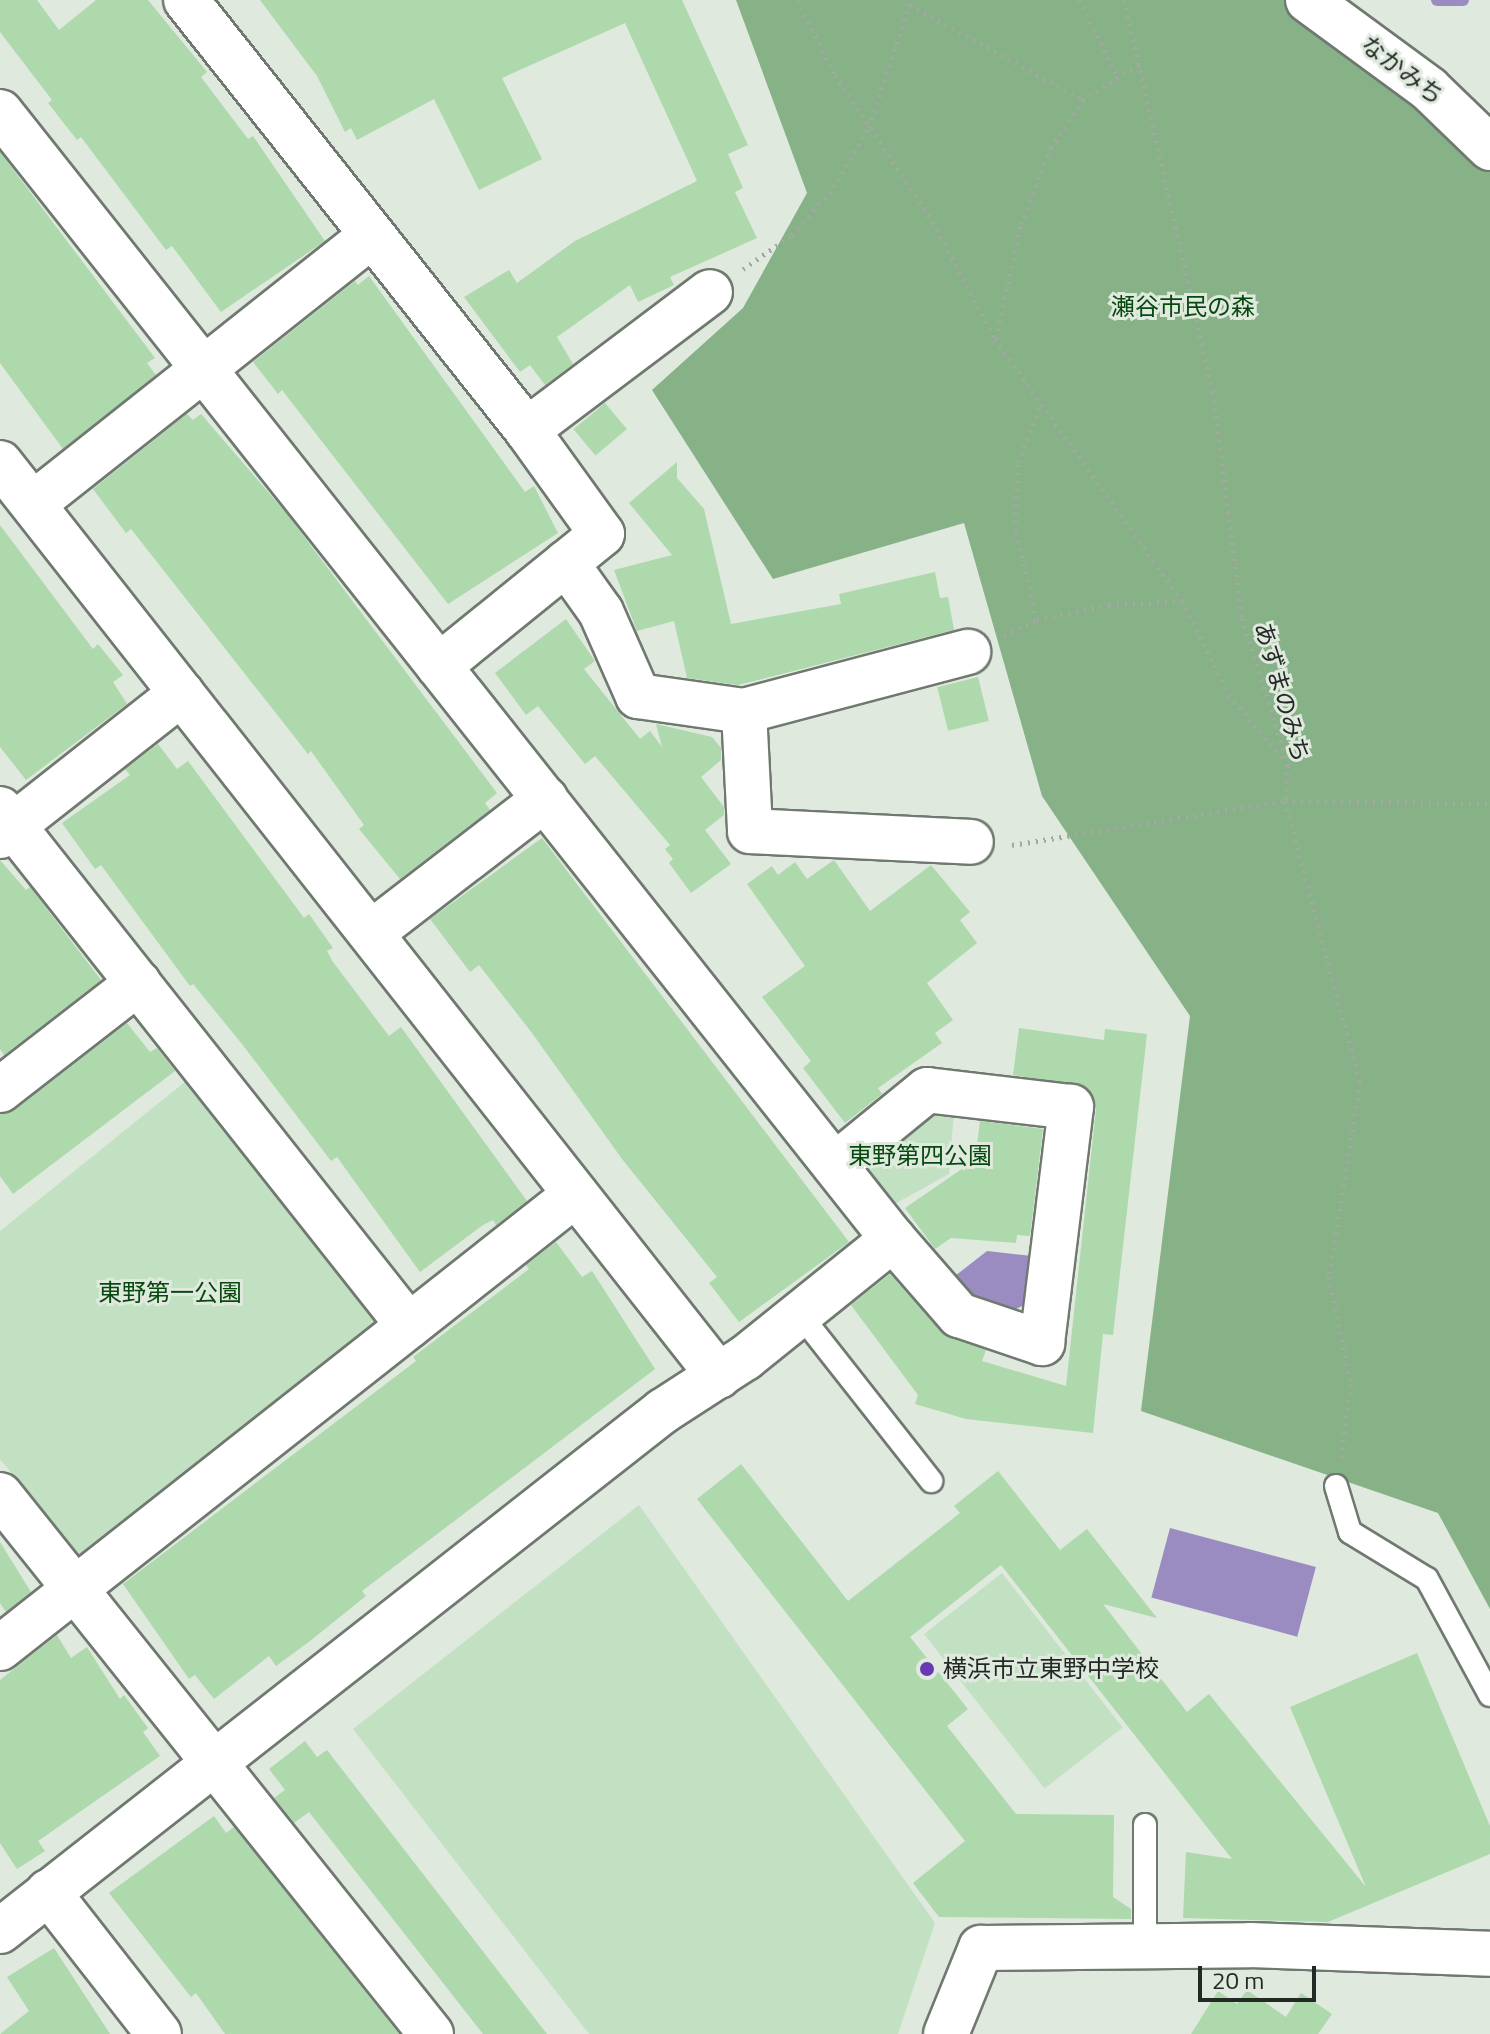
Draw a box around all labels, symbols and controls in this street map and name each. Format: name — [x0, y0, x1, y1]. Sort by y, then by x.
street label: なかみち — [1355, 30, 1449, 110]
park label: 瀬谷市民の森 — [1111, 293, 1255, 321]
street label: あずまのみち — [1248, 619, 1316, 765]
park label: 東野第四公園 — [848, 1142, 992, 1170]
park label: 東野第一公園 — [98, 1279, 242, 1307]
place label: 横浜市立東野中学校 — [943, 1655, 1159, 1683]
marker: 横浜市立東野中学校 — [918, 1660, 936, 1678]
scale bar — [1202, 1950, 1320, 2000]
text: 20 m — [1212, 1962, 1264, 1998]

